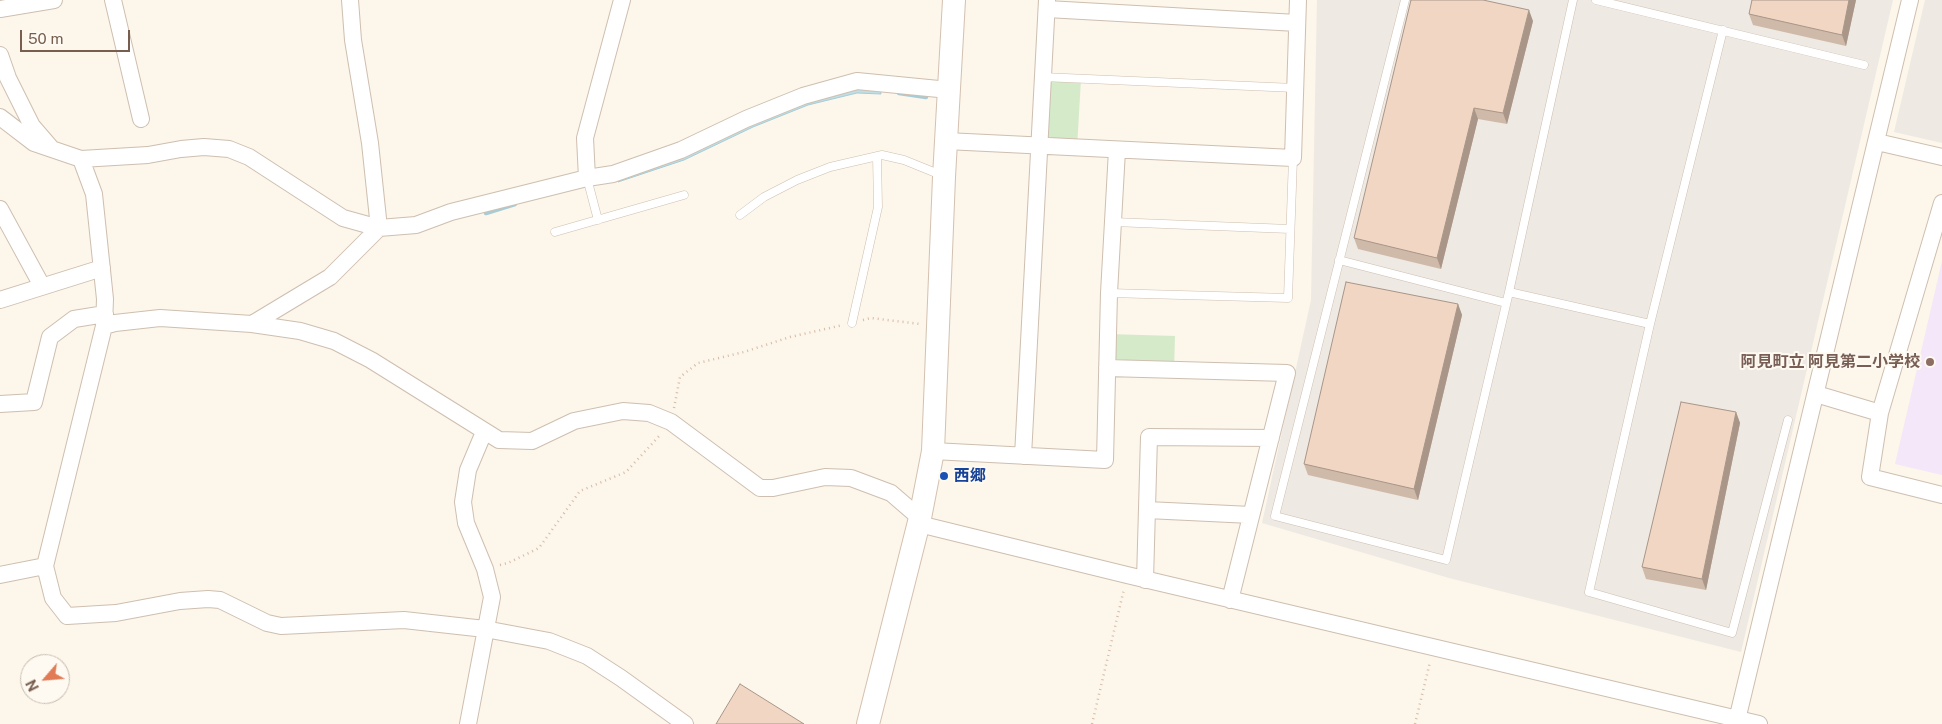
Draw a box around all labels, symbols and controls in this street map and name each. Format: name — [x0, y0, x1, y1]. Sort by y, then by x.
scale bar — [22, 20, 132, 52]
text: 50 m — [28, 30, 63, 47]
place label: 阿見町立 阿見第二小学校 — [1740, 352, 1920, 372]
marker: 阿見町立 阿見第二小学校 — [1924, 356, 1936, 368]
place label: 西郷 — [954, 466, 986, 486]
marker: 西郷 — [938, 470, 950, 482]
north arrow — [20, 654, 70, 704]
text: N — [23, 677, 42, 694]

